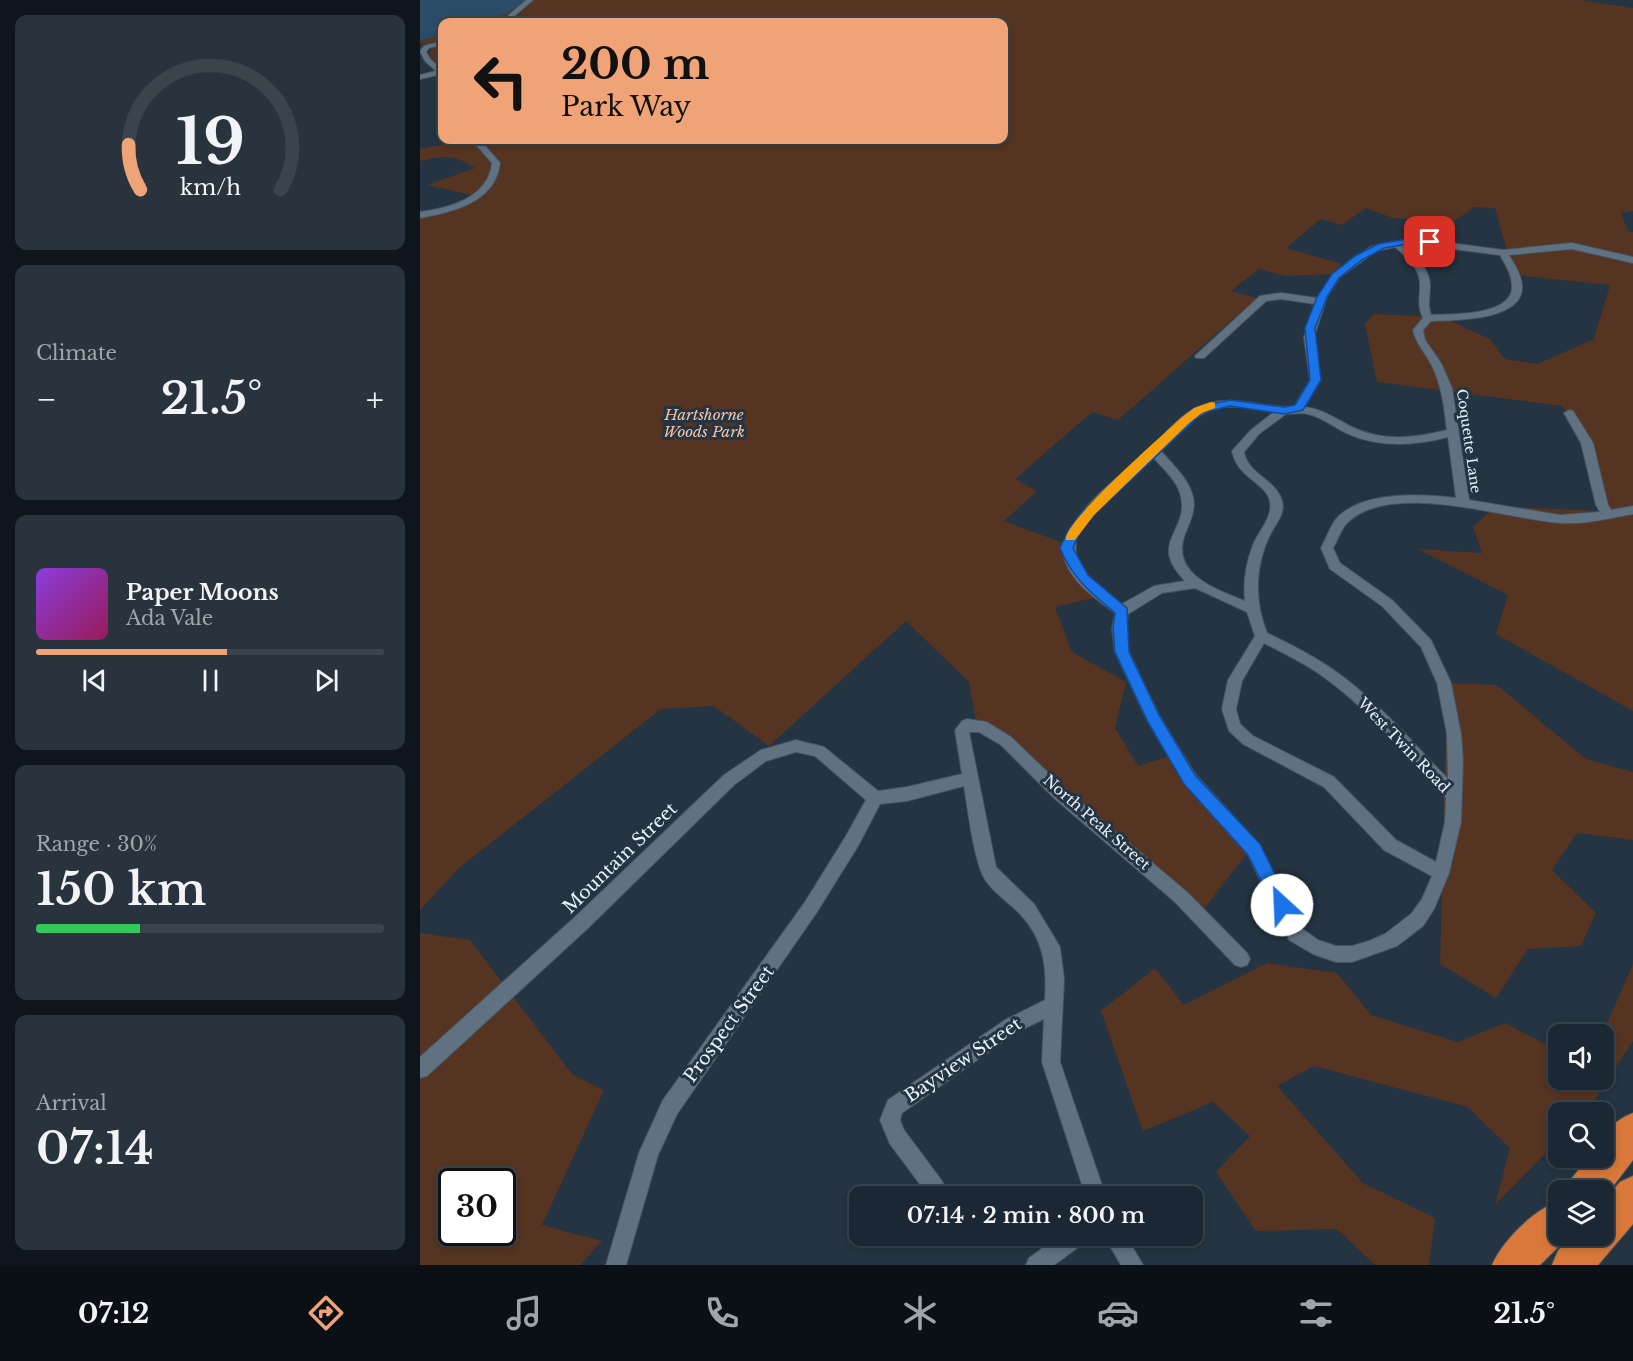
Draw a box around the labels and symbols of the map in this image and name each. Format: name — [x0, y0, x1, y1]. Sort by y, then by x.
pin — [1404, 216, 1455, 267]
street label: Coquette Lane — [1453, 388, 1485, 494]
park label: Hartshorne Woods Park — [663, 405, 745, 441]
street label: West Twin Road — [1353, 693, 1454, 796]
street label: North Peak Street — [1040, 770, 1155, 874]
street label: Mountain Street — [558, 798, 682, 918]
position arrow — [1250, 873, 1314, 937]
street label: Prospect Street — [679, 961, 779, 1087]
street label: Bayview Street — [900, 1013, 1026, 1107]
speed limit sign: 30 — [438, 1168, 516, 1246]

